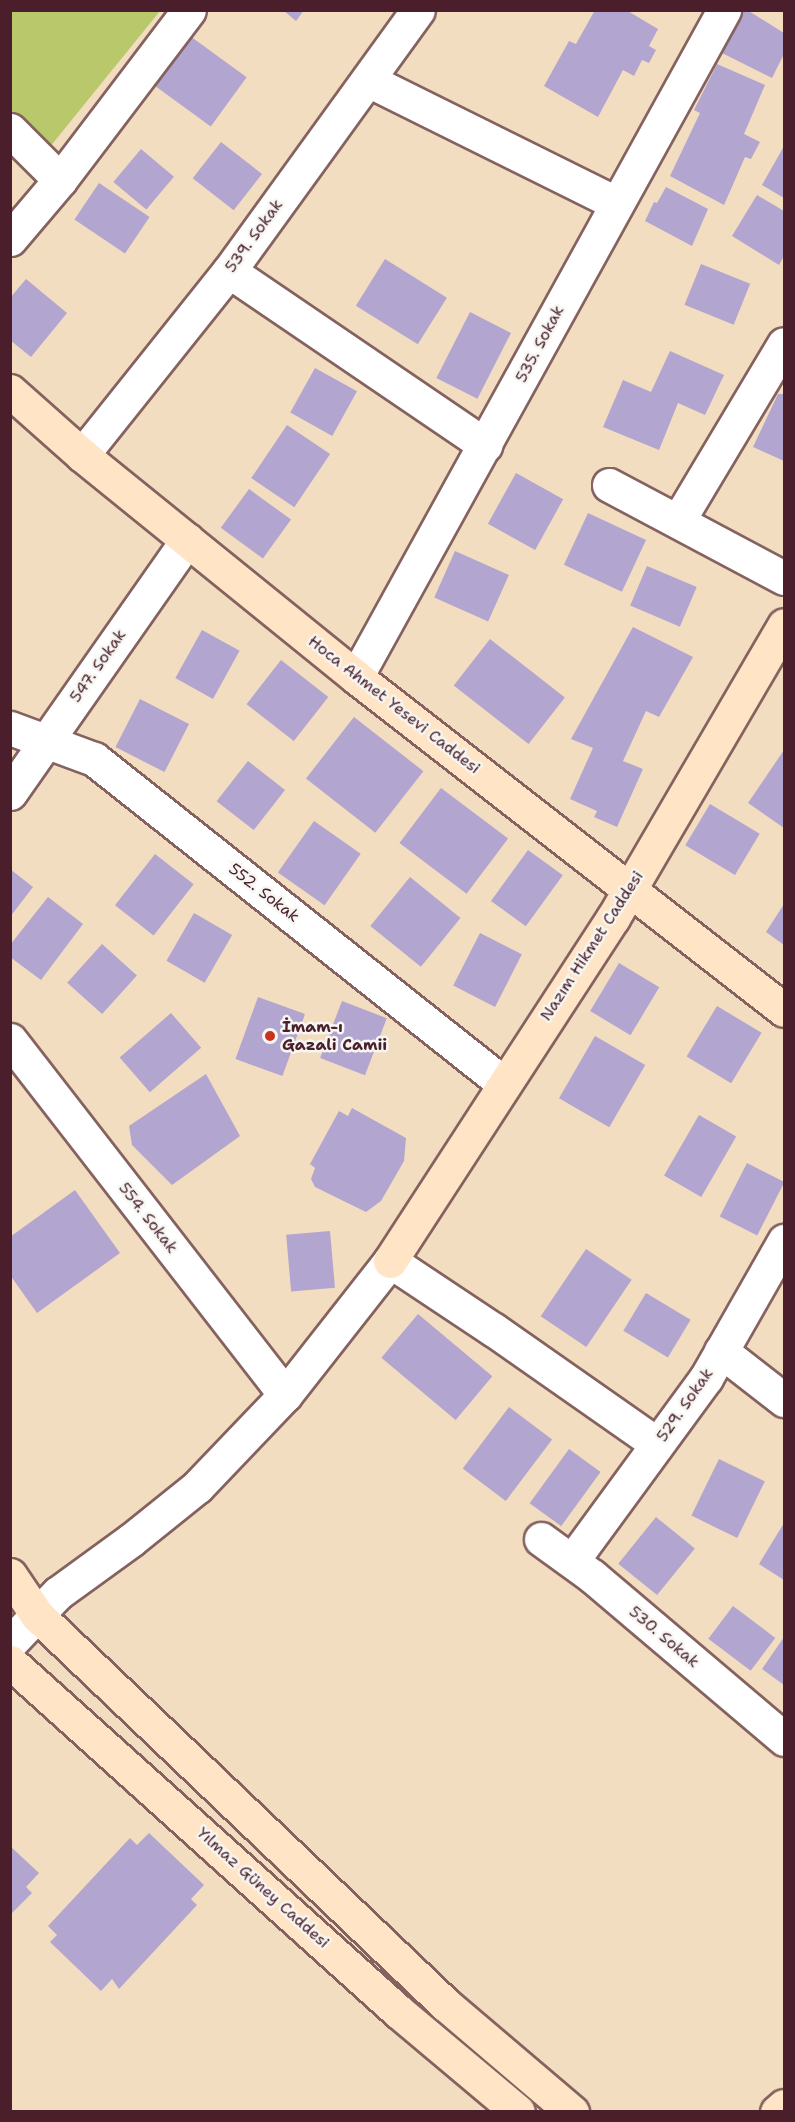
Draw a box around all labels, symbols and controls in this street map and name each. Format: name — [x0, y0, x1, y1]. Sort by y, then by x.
street label: 539. Sokak — [221, 196, 287, 276]
street label: 535. Sokak — [512, 302, 568, 386]
street label: 547. Sokak — [66, 626, 130, 706]
street label: Hoca Ahmet Yesevi Caddesi — [304, 632, 484, 778]
street label: 552. Sokak — [225, 859, 303, 927]
street label: Nazım Hikmet Caddesi — [536, 868, 648, 1024]
place label: İmam-ı Gazali Camii — [282, 1017, 387, 1055]
marker: İmam-ı Gazali Camii — [263, 1029, 277, 1043]
street label: 554. Sokak — [114, 1179, 182, 1257]
street label: 529. Sokak — [653, 1364, 717, 1446]
street label: 530. Sokak — [625, 1602, 703, 1672]
street label: Yılmaz Güney Caddesi — [193, 1824, 333, 1952]

